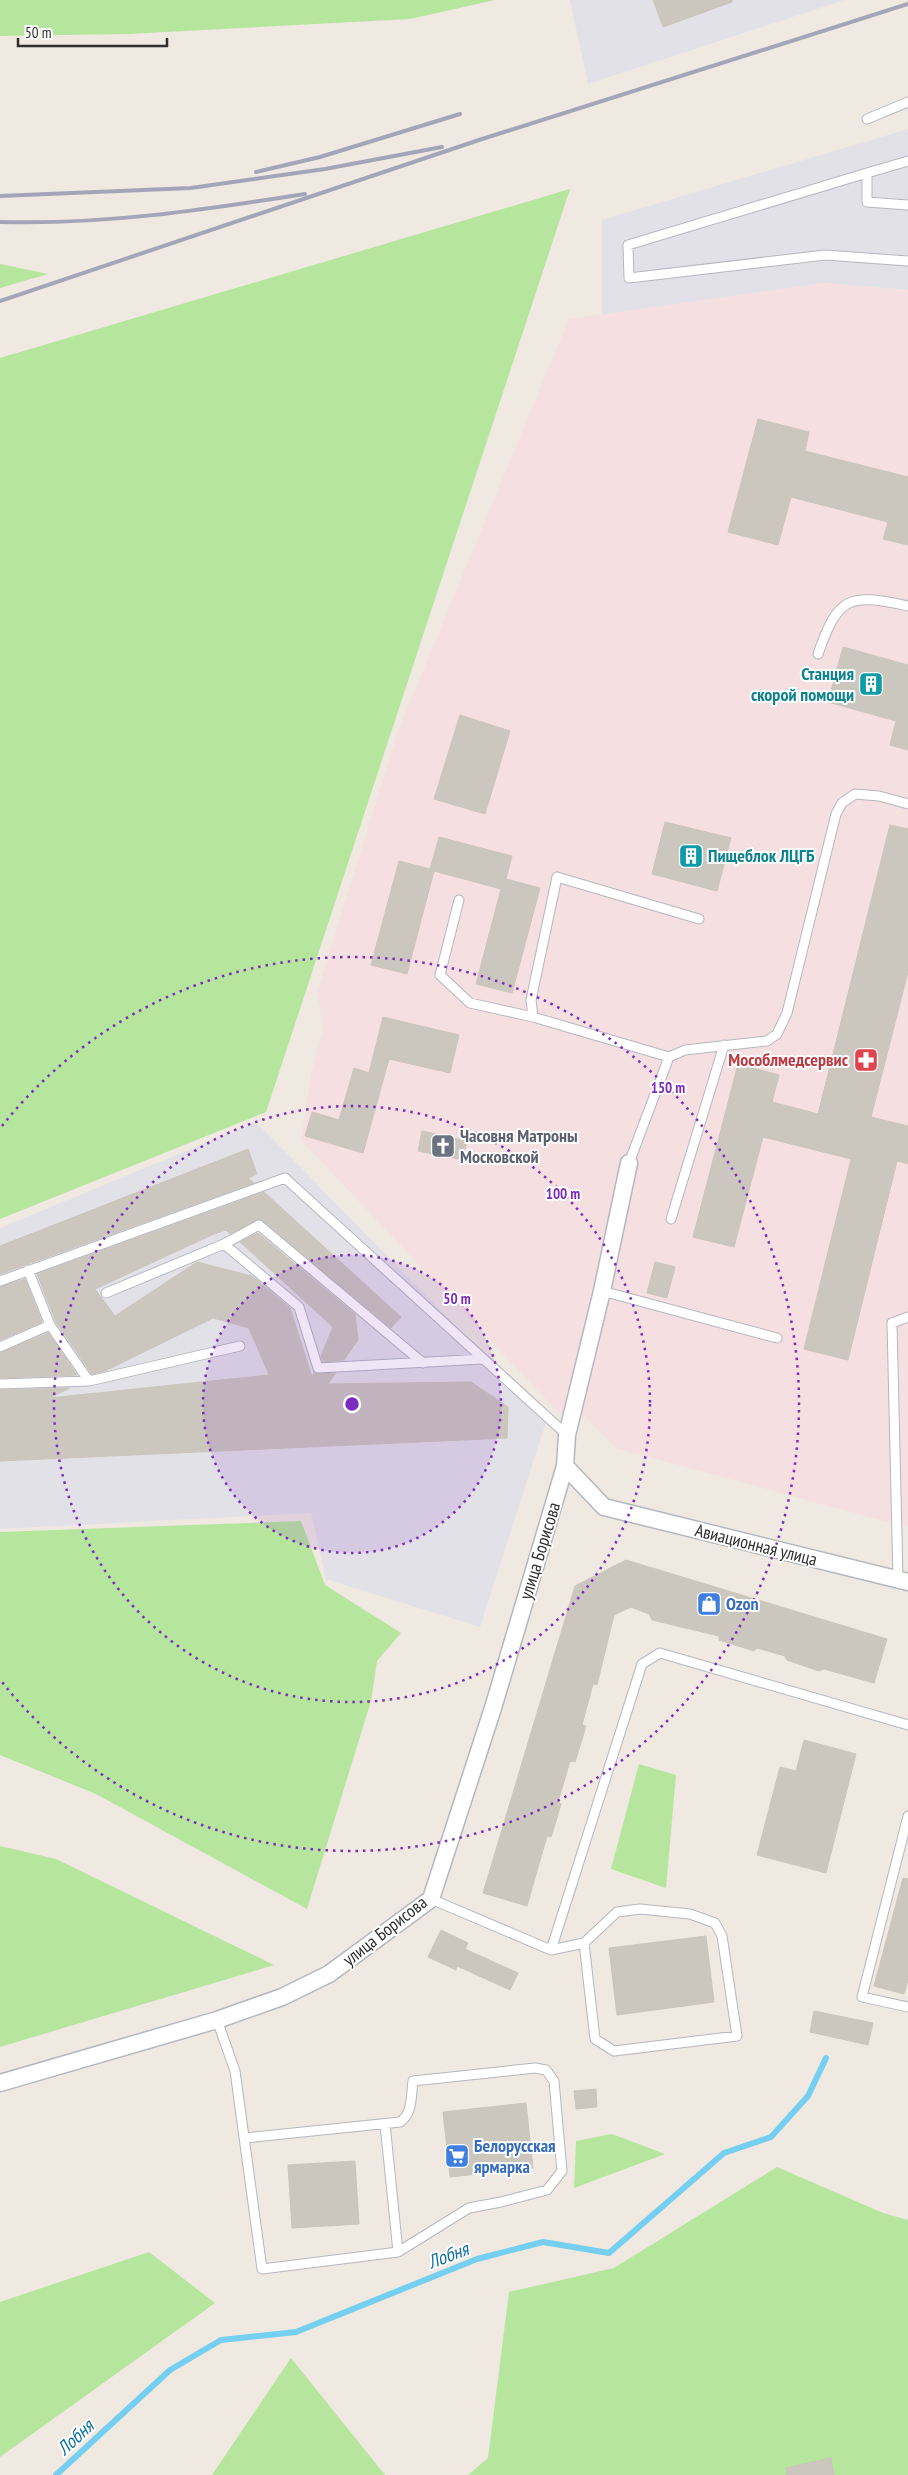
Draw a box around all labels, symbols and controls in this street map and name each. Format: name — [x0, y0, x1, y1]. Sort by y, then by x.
scale bar — [18, 15, 166, 47]
text: 50 m — [25, 23, 51, 42]
place label: Станция скорой помощи — [751, 662, 854, 706]
building icon: Станция скорой помощи — [858, 671, 884, 697]
building icon: Пищеблок ЛЦГБ — [678, 843, 704, 869]
place label: Пищеблок ЛЦГБ — [708, 844, 815, 867]
pharmacy icon: Мособлмедсервис — [853, 1047, 879, 1073]
place label: Мособлмедсервис — [728, 1048, 849, 1071]
text: 150 m — [651, 1078, 685, 1097]
place label: Часовня Матроны Московской — [460, 1124, 578, 1168]
church icon: Часовня Матроны Московской — [430, 1133, 456, 1159]
text: 100 m — [546, 1184, 580, 1203]
text: 50 m — [443, 1289, 471, 1308]
centre of rings — [343, 1395, 361, 1413]
street label: улица Борисова — [514, 1499, 565, 1602]
street label: Авиационная улица — [693, 1518, 820, 1571]
shop icon: Ozon — [696, 1591, 722, 1617]
place label: Ozon — [726, 1592, 759, 1615]
street label: улица Борисова — [338, 1891, 431, 1971]
place label: Белорусская ярмарка — [474, 2134, 556, 2178]
supermarket icon: Белорусская ярмарка — [444, 2143, 470, 2169]
water label: Лобня — [423, 2236, 473, 2274]
water label: Лобня — [51, 2413, 100, 2461]

